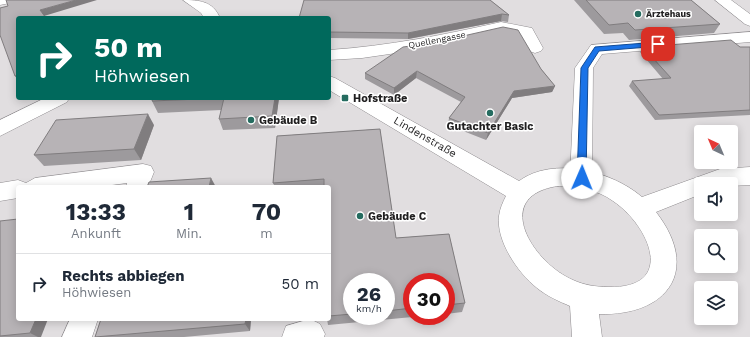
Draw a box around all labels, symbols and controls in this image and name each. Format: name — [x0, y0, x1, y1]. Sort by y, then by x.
marker: Ärztehaus — [633, 9, 643, 19]
place label: Ärztehaus — [646, 9, 691, 19]
pin — [641, 27, 675, 61]
street label: Quellengasse — [407, 30, 467, 50]
text: 50 m — [94, 31, 163, 64]
icon: right — [28, 32, 80, 84]
icon: arrive — [647, 33, 669, 55]
text: Höhwiesen — [94, 65, 190, 86]
place label: Hofstraße — [353, 92, 407, 105]
marker: Hofstraße — [340, 93, 350, 103]
marker: Gutachter Basic — [485, 108, 495, 118]
place label: Gebäude B — [259, 114, 318, 127]
street label: Lindenstraße — [391, 114, 459, 160]
marker: Gebäude B — [246, 115, 256, 125]
place label: Gutachter Basic — [446, 120, 534, 133]
north arrow — [694, 125, 738, 169]
map controls — [694, 125, 738, 325]
position arrow — [561, 157, 603, 199]
button: sound — [694, 177, 738, 221]
text: 13:33 — [66, 198, 126, 226]
text: 1 — [184, 198, 194, 226]
text: 70 — [252, 198, 281, 226]
place label: Gebäude C — [368, 210, 427, 223]
marker: Gebäude C — [355, 211, 365, 221]
text: Ankunft — [71, 226, 121, 241]
text: Min. — [176, 226, 202, 241]
text: m — [260, 226, 273, 241]
button: search — [694, 229, 738, 273]
text: Rechts abbiegen — [62, 267, 184, 285]
icon: right — [28, 273, 50, 295]
speed limit sign: 30 — [403, 273, 455, 325]
text: 50 m — [282, 275, 319, 293]
button: layers — [694, 281, 738, 325]
text: 26 — [357, 282, 381, 306]
text: Höhwiesen — [62, 285, 131, 300]
text: km/h — [356, 303, 382, 314]

